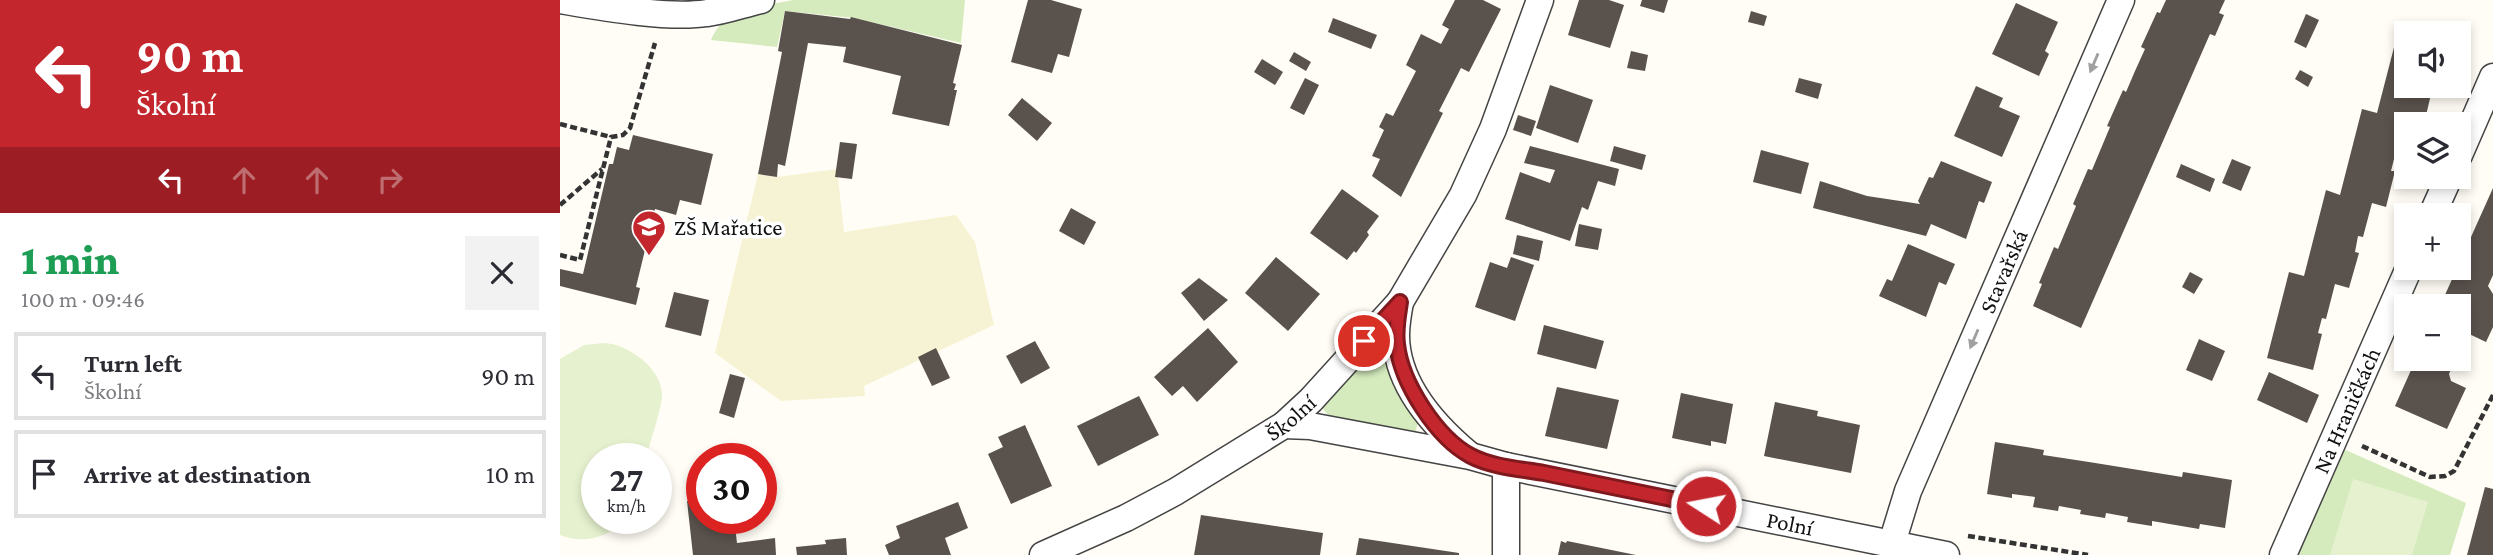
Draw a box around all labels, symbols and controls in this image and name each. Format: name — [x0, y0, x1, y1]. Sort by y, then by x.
map controls — [2394, 21, 2471, 371]
button: sound — [2394, 21, 2471, 98]
icon: left — [21, 28, 112, 119]
text: 90 m — [136, 28, 243, 83]
one-way arrow — [2088, 52, 2099, 73]
text: Školní — [136, 86, 216, 122]
button: layers — [2394, 112, 2471, 189]
icon: left — [152, 161, 190, 199]
icon: ahead — [225, 161, 263, 199]
icon: ahead — [298, 161, 336, 199]
icon: right — [371, 161, 409, 199]
button: + — [2394, 203, 2471, 280]
school or university icon: ZŠ Mařatice — [630, 208, 668, 257]
place label: ZŠ Mařatice — [674, 214, 782, 240]
street label: Stavařská — [1974, 225, 2033, 317]
text: 1 min — [21, 236, 119, 283]
button: close — [465, 236, 539, 310]
text: 100 m · 09:46 — [21, 286, 145, 312]
button: − — [2394, 294, 2471, 371]
pin — [1334, 311, 1394, 371]
icon: arrive — [1345, 322, 1383, 360]
one-way arrow — [1968, 329, 1980, 349]
street label: Na Hraničkách — [2308, 343, 2385, 477]
text: Turn left — [84, 349, 182, 378]
icon: left — [25, 357, 63, 395]
text: 90 m — [481, 362, 535, 391]
text: Školní — [84, 378, 141, 404]
street label: Školní — [1261, 389, 1322, 446]
speed limit sign: 30 — [686, 443, 777, 534]
icon: arrive — [25, 455, 63, 493]
text: Arrive at destination — [84, 460, 311, 489]
text: 10 m — [486, 460, 535, 489]
text: 27 — [610, 460, 643, 499]
position arrow — [1669, 469, 1743, 543]
text: km/h — [607, 496, 646, 516]
street label: Polní — [1764, 506, 1817, 541]

